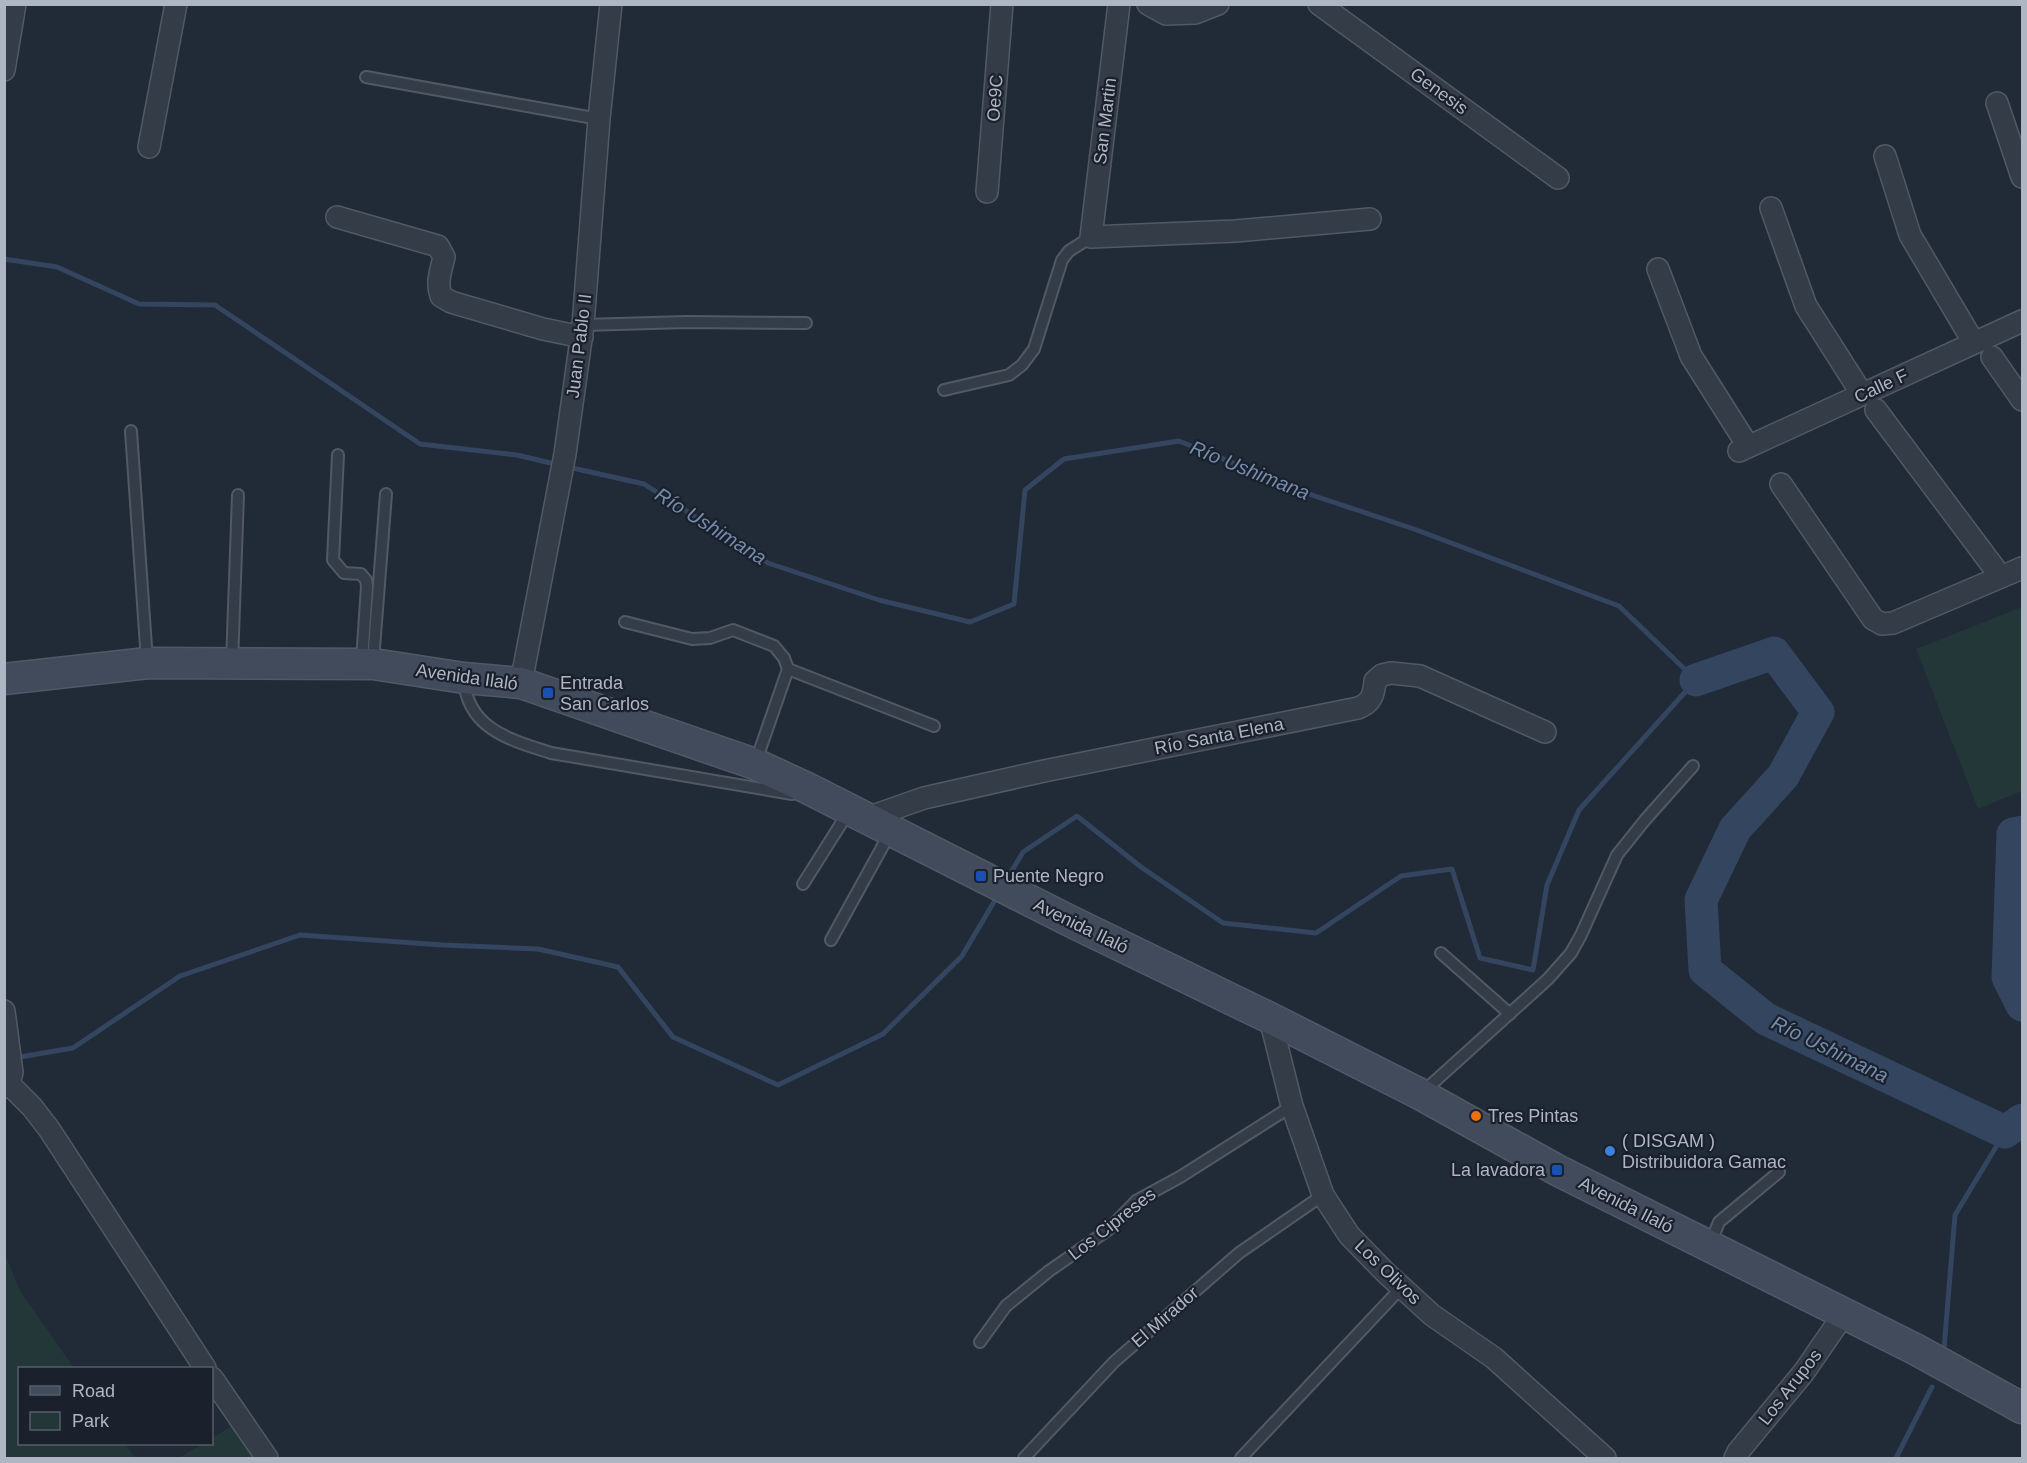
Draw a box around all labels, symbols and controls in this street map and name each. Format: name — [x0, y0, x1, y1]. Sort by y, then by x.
street label: Genesis — [1406, 63, 1472, 119]
street label: Oe9C — [983, 74, 1007, 122]
street label: San Martin — [1090, 77, 1120, 165]
street label: Juan Pablo II — [563, 293, 595, 399]
street label: Calle F — [1851, 365, 1911, 407]
water label: Río Ushimana — [1187, 436, 1313, 504]
water label: Río Ushimana — [651, 483, 771, 569]
street label: Avenida Ilaló — [415, 660, 519, 694]
place label: Entrada San Carlos — [560, 673, 649, 714]
marker: Entrada San Carlos — [541, 686, 555, 700]
street label: Río Santa Elena — [1153, 713, 1286, 758]
place label: Puente Negro — [993, 866, 1104, 886]
marker: Puente Negro — [974, 869, 988, 883]
street label: Avenida Ilaló — [1030, 894, 1132, 958]
water label: Río Ushimana — [1768, 1011, 1892, 1087]
place label: Tres Pintas — [1488, 1106, 1578, 1126]
marker: Tres Pintas — [1469, 1109, 1483, 1123]
place label: ( DISGAM ) Distribuidora Gamac — [1622, 1131, 1786, 1172]
marker: ( DISGAM ) Distribuidora Gamac — [1603, 1144, 1617, 1158]
place label: La lavadora — [1451, 1160, 1546, 1180]
marker: La lavadora — [1550, 1163, 1564, 1177]
street label: Avenida Ilaló — [1576, 1173, 1676, 1237]
street label: Los Cipreses — [1064, 1184, 1160, 1264]
street label: Los Olivos — [1351, 1236, 1425, 1308]
street label: El Mirador — [1127, 1283, 1203, 1351]
street label: Los Arupos — [1754, 1345, 1826, 1429]
legend — [18, 1367, 213, 1445]
text: Road — [72, 1381, 115, 1401]
text: Park — [72, 1411, 110, 1431]

